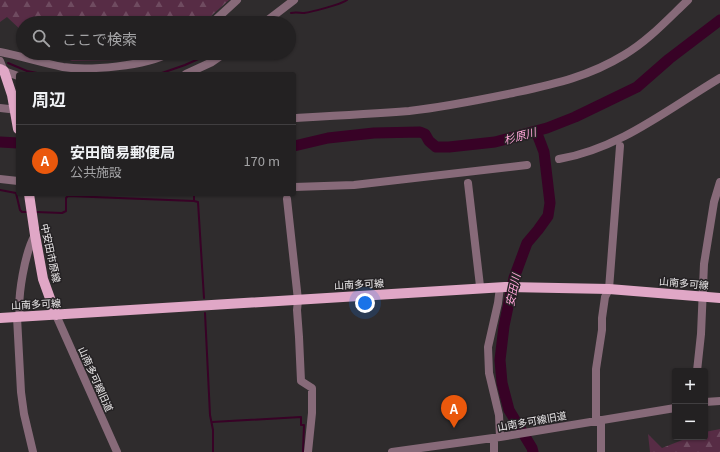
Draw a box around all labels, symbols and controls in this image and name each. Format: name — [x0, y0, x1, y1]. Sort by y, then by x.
search box — [16, 16, 296, 60]
icon: search — [30, 27, 52, 49]
text: ここで検索 — [62, 28, 137, 49]
text: 周辺 — [32, 86, 66, 111]
water label: 杉原川 — [502, 123, 539, 147]
text: 安田簡易郵便局 — [70, 141, 175, 162]
text: A — [41, 151, 49, 170]
text: 170 m — [243, 151, 280, 170]
text: 公共施設 — [70, 162, 122, 181]
street label: 中安田市原線 — [38, 222, 65, 284]
water label: 安田川 — [501, 271, 523, 308]
street label: 山南多可線 — [658, 273, 710, 292]
street label: 山南多可線 — [334, 275, 384, 292]
your location — [355, 293, 375, 313]
street label: 山南多可線 — [11, 295, 61, 312]
street label: 山南多可線旧道 — [75, 344, 118, 414]
map controls — [672, 368, 708, 440]
button: + — [672, 368, 708, 404]
pin: A — [441, 395, 467, 428]
button: − — [672, 404, 708, 440]
street label: 山南多可線旧道 — [496, 407, 568, 434]

